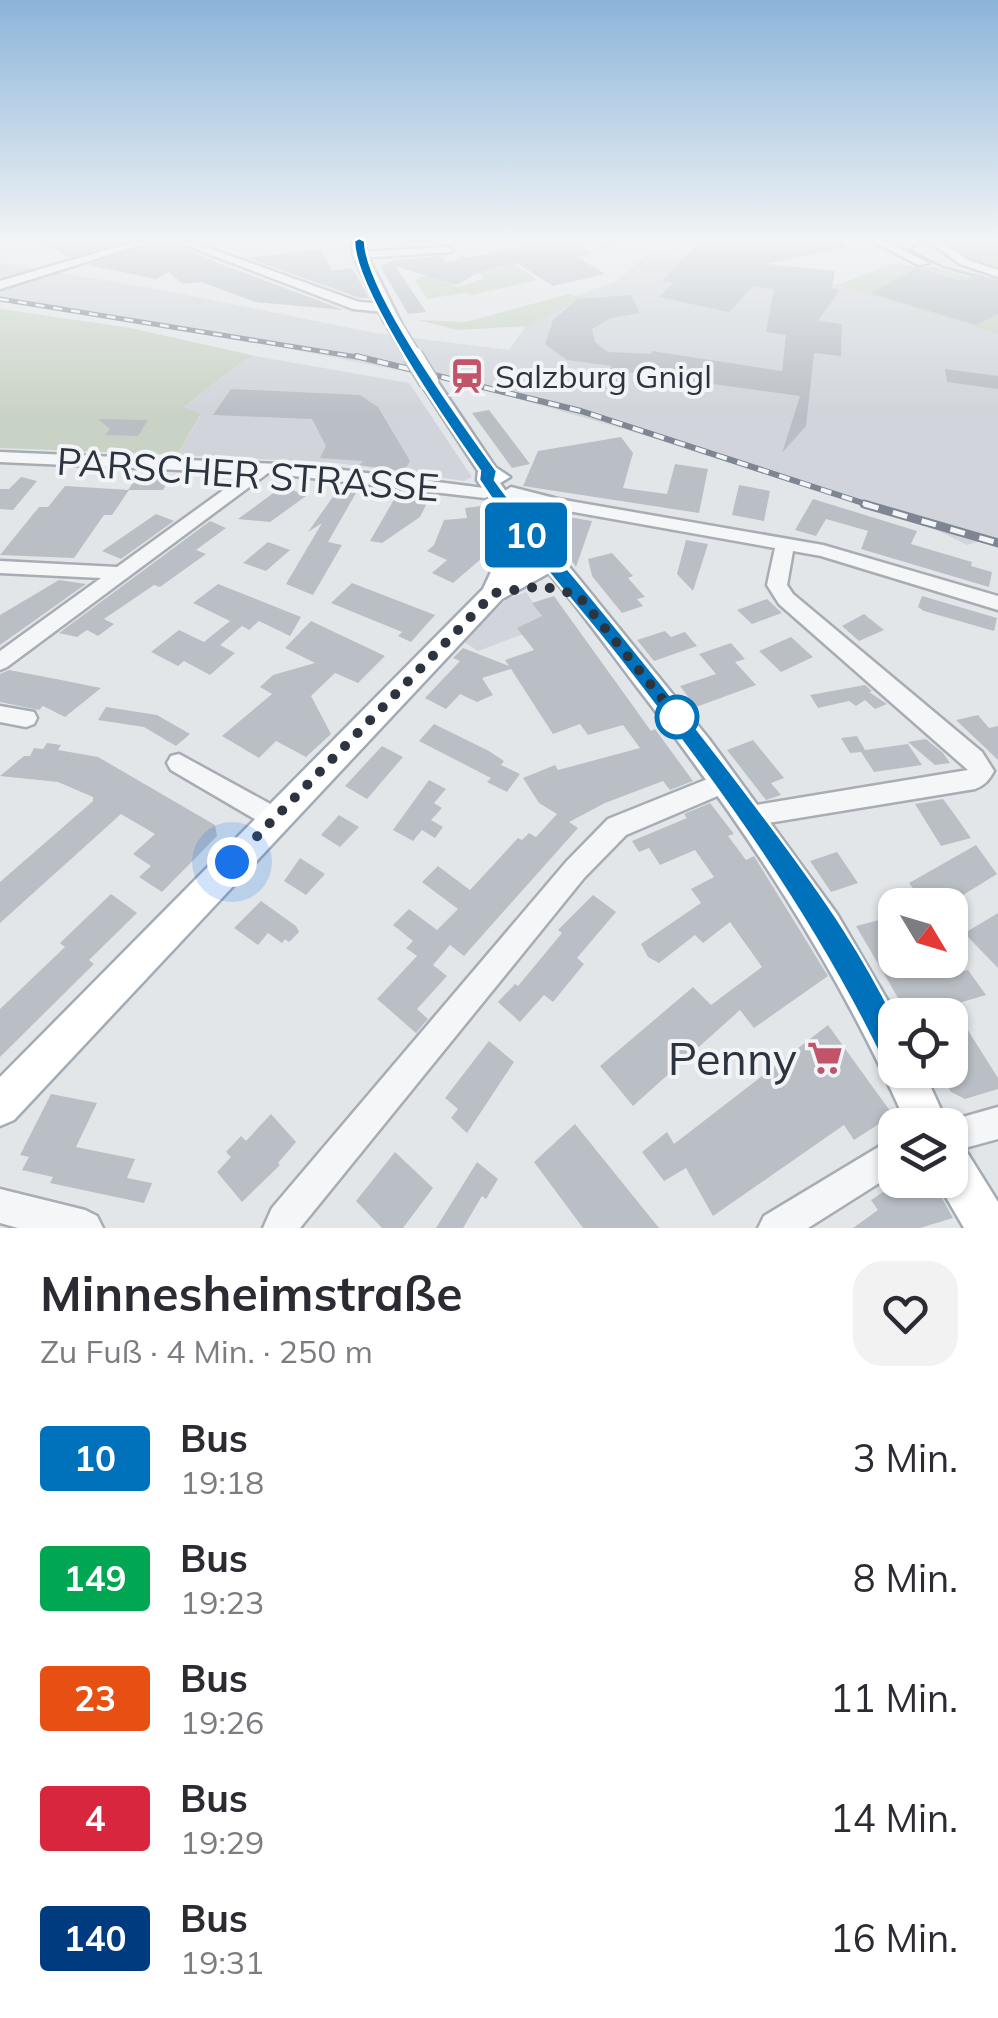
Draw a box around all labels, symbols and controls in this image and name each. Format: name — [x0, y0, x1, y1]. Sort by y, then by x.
place label: Salzburg Gnigl — [495, 356, 712, 396]
station icon: Salzburg Gnigl — [448, 357, 486, 395]
street label: PARSCHER STRASSE — [55, 437, 441, 511]
line badge: 10 — [481, 502, 571, 568]
text: 10 — [505, 513, 547, 557]
unlabelled marker — [656, 696, 698, 738]
your location — [207, 837, 257, 887]
north arrow — [878, 888, 968, 978]
map controls — [878, 888, 968, 1198]
button: locate — [878, 998, 968, 1088]
place label: Penny — [668, 1030, 797, 1086]
supermarket icon: Penny — [806, 1039, 844, 1077]
button: layers — [878, 1108, 968, 1198]
button: heart — [853, 1261, 958, 1366]
text: Minnesheimstraße — [40, 1263, 463, 1323]
text: Zu Fuß · 4 Min. · 250 m — [40, 1331, 373, 1371]
text: Bus — [180, 1414, 248, 1462]
text: 3 Min. — [853, 1434, 958, 1482]
text: 10 — [74, 1436, 116, 1480]
text: 19:18 — [180, 1462, 264, 1502]
text: Bus — [180, 1534, 248, 1582]
text: 8 Min. — [853, 1554, 958, 1602]
text: 149 — [63, 1556, 127, 1600]
text: 19:23 — [180, 1582, 264, 1622]
text: Bus — [180, 1654, 248, 1702]
text: 11 Min. — [830, 1674, 958, 1722]
text: 23 — [74, 1676, 116, 1720]
text: 19:26 — [180, 1702, 264, 1742]
text: Bus — [180, 1774, 248, 1822]
text: 14 Min. — [830, 1794, 958, 1842]
text: 4 — [84, 1796, 106, 1840]
text: 19:29 — [180, 1822, 264, 1862]
text: Bus — [180, 1894, 248, 1942]
text: 16 Min. — [830, 1914, 958, 1962]
text: 140 — [63, 1916, 127, 1960]
text: 19:31 — [180, 1942, 264, 1982]

